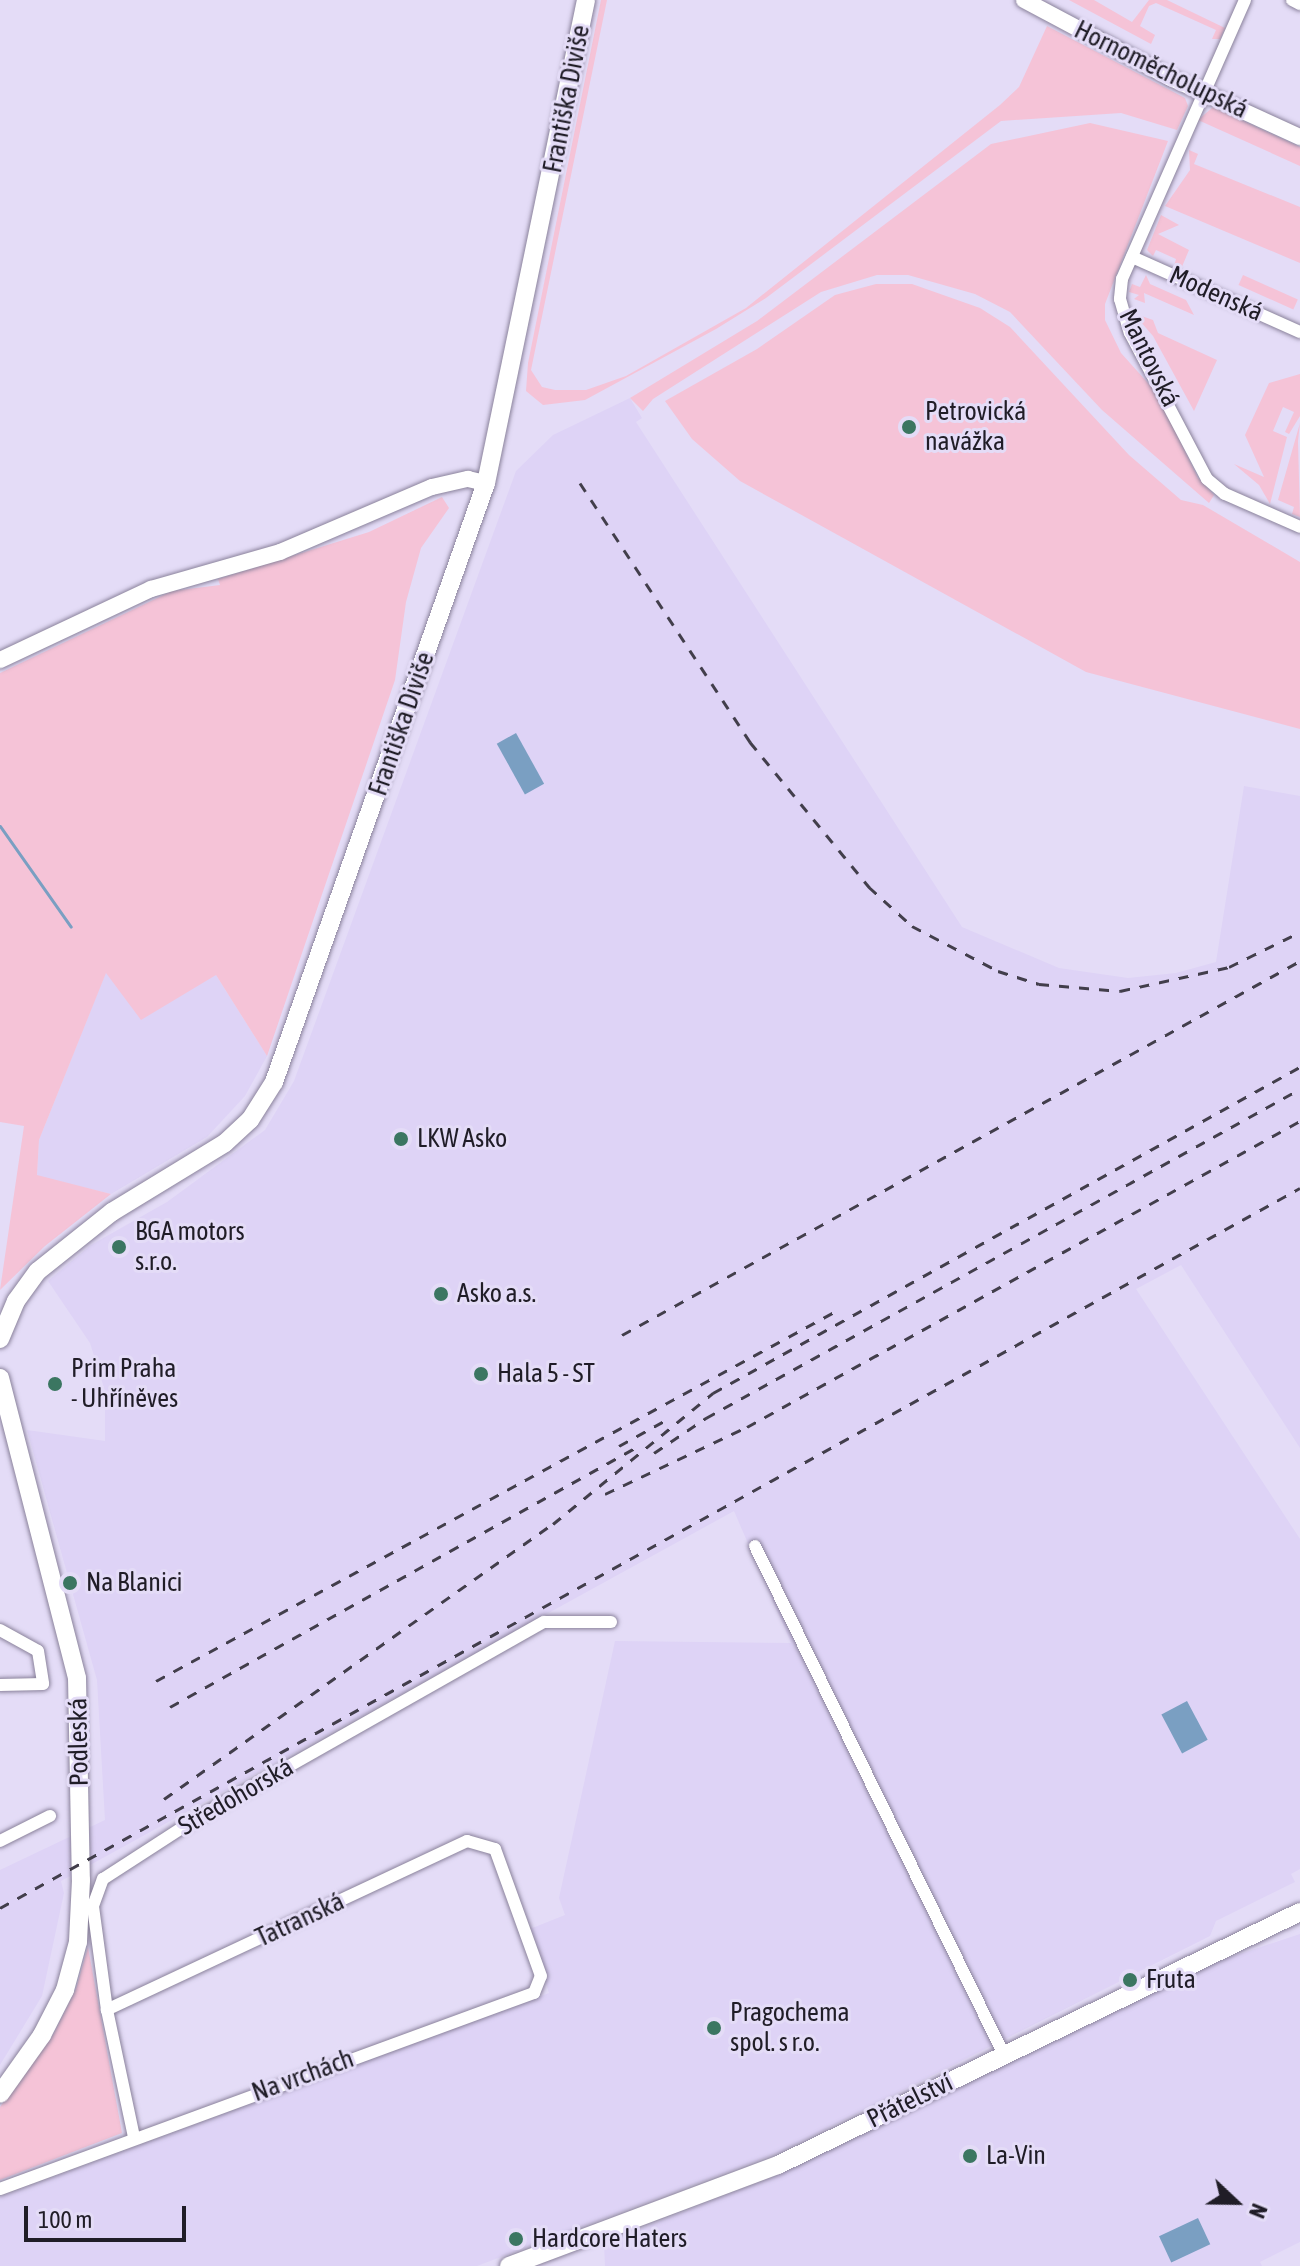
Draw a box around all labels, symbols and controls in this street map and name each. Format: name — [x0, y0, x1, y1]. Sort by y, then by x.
street label: Hornoměcholupská — [1069, 15, 1253, 125]
street label: Františka Diviše — [537, 23, 597, 175]
street label: Modenská — [1164, 260, 1268, 328]
street label: Mantovská — [1112, 304, 1186, 412]
place label: Petrovická navážka — [925, 396, 1026, 458]
marker: Petrovická navážka — [900, 418, 918, 436]
street label: Františka Diviše — [363, 648, 441, 800]
place label: LKW Asko — [417, 1123, 507, 1155]
marker: LKW Asko — [392, 1130, 410, 1148]
place label: BGA motors s.r.o. — [135, 1216, 245, 1278]
marker: BGA motors s.r.o. — [110, 1238, 128, 1256]
place label: Asko a.s. — [457, 1278, 536, 1310]
marker: Asko a.s. — [432, 1285, 450, 1303]
place label: Prim Praha - Uhříněves — [71, 1353, 178, 1414]
place label: Hala 5 - ST — [497, 1358, 595, 1390]
marker: Hala 5 - ST — [472, 1365, 490, 1383]
marker: Prim Praha - Uhříněves — [46, 1375, 64, 1393]
place label: Na Blanici — [86, 1567, 182, 1599]
marker: Na Blanici — [61, 1574, 79, 1592]
street label: Podleská — [63, 1698, 95, 1786]
street label: Středohorská — [173, 1752, 299, 1842]
street label: Tatranská — [251, 1886, 349, 1954]
place label: Fruta — [1146, 1964, 1196, 1996]
marker: Fruta — [1121, 1971, 1139, 1989]
place label: Pragochema spol. s r.o. — [730, 1997, 850, 2058]
marker: Pragochema spol. s r.o. — [705, 2019, 723, 2037]
street label: Na vrchách — [248, 2043, 358, 2109]
street label: Přátelství — [862, 2067, 958, 2135]
place label: La-Vin — [986, 2140, 1046, 2172]
marker: La-Vin — [961, 2147, 979, 2165]
north arrow — [1196, 2162, 1276, 2242]
scale bar — [28, 2190, 190, 2240]
text: N — [1244, 2200, 1273, 2222]
text: 100 m — [38, 2206, 92, 2233]
place label: Hardcore Haters — [532, 2223, 687, 2255]
marker: Hardcore Haters — [507, 2230, 525, 2248]

